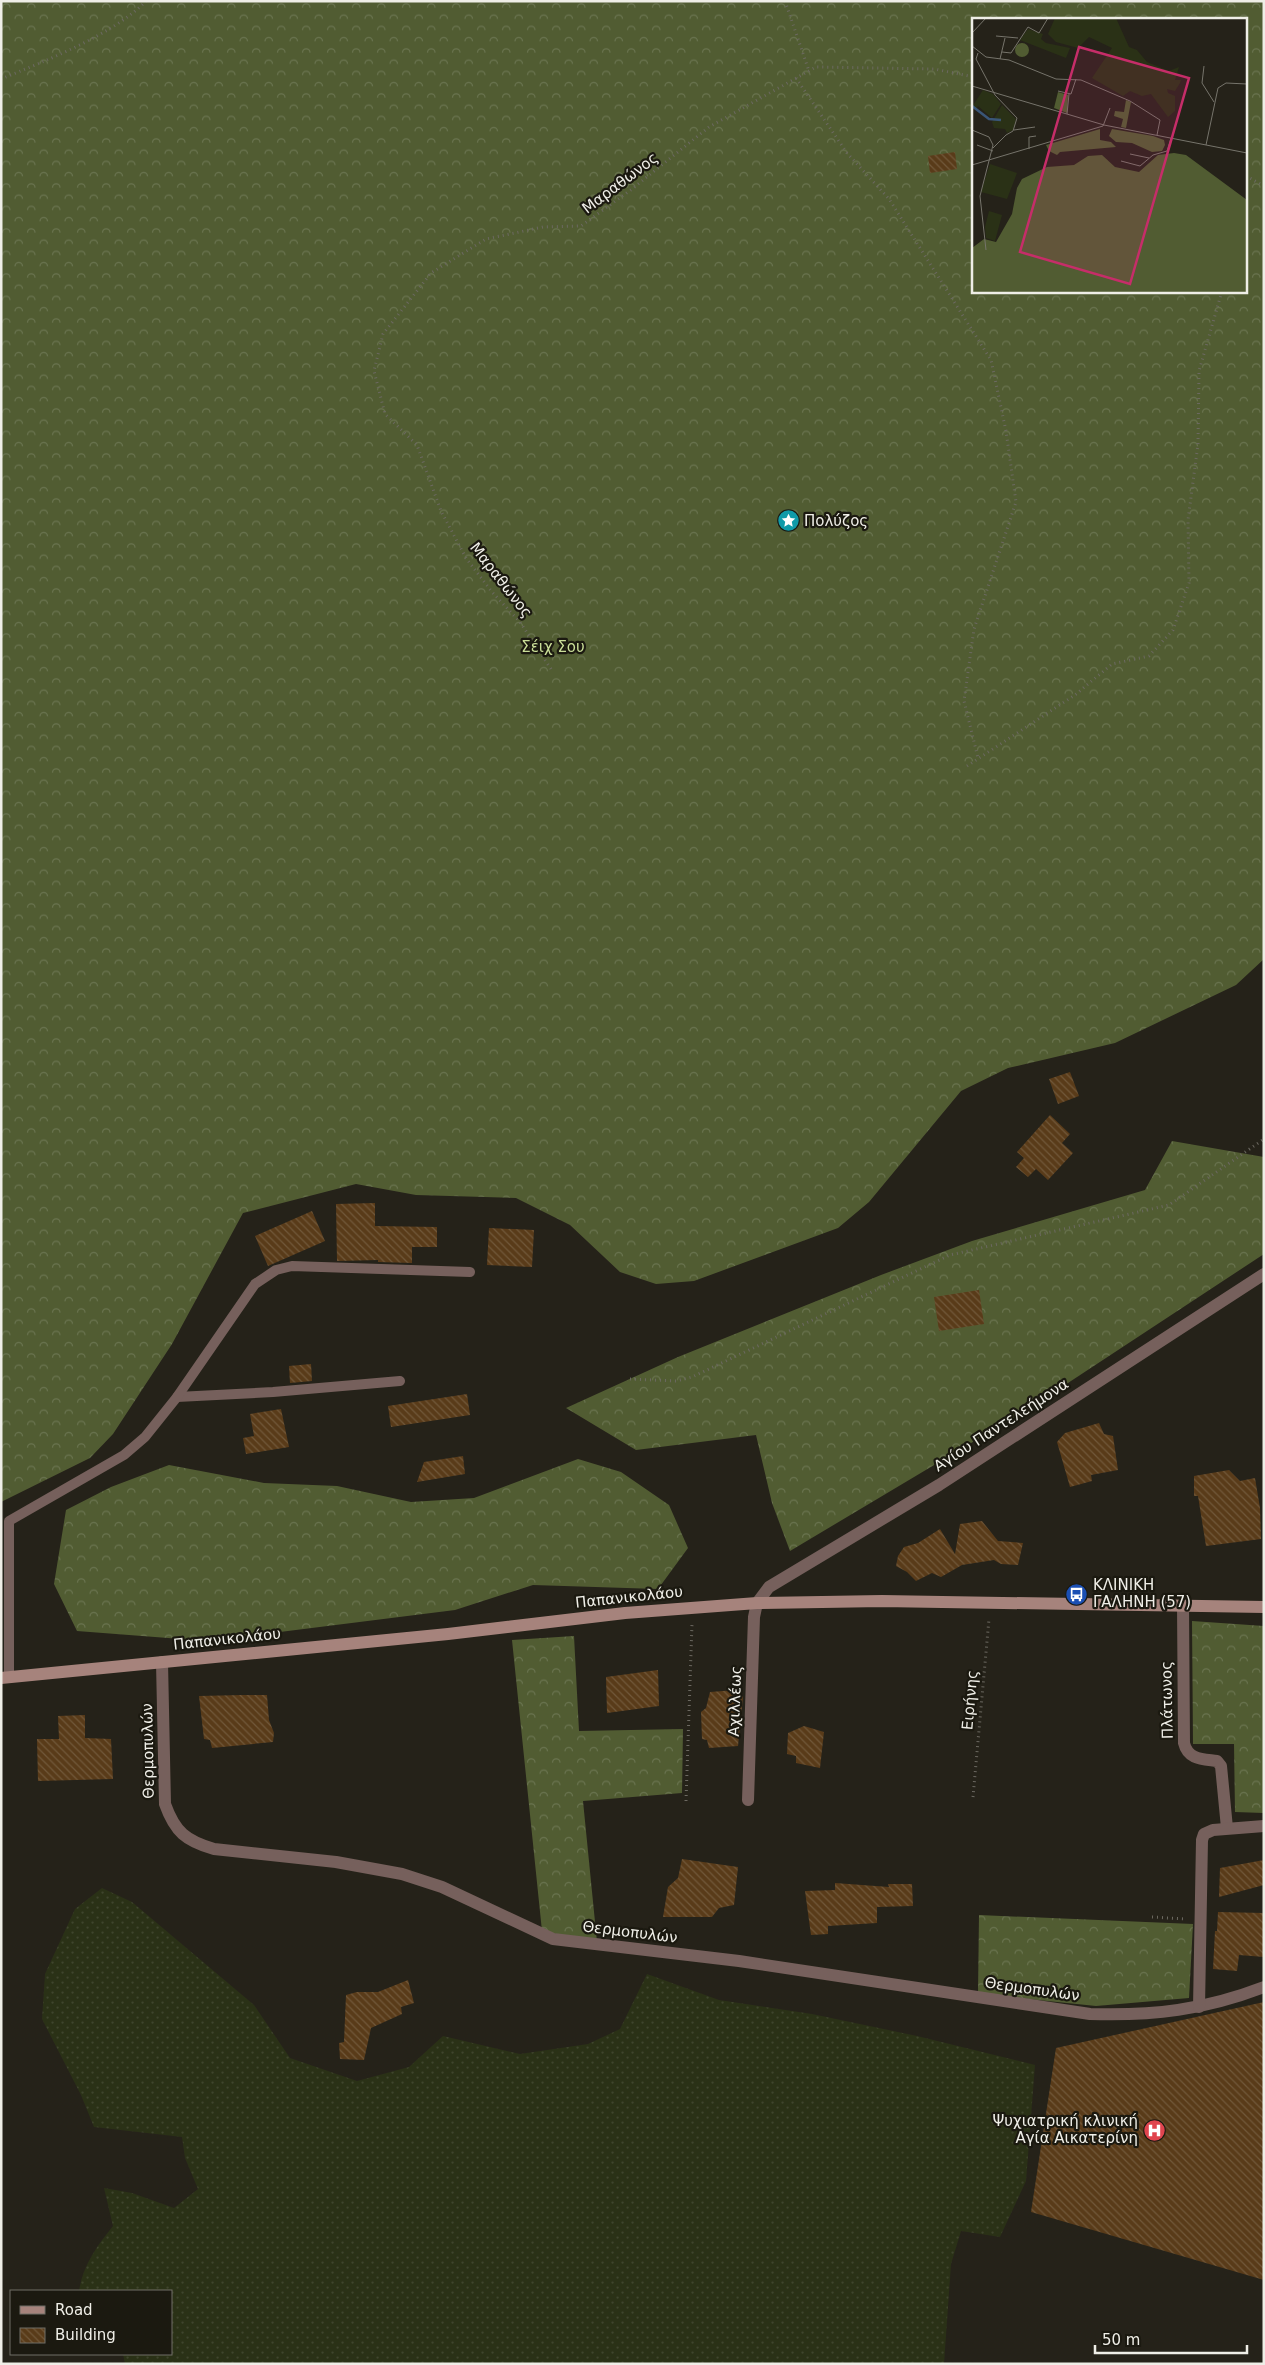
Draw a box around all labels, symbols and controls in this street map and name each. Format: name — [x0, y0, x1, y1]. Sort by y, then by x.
inset map — [972, 18, 1248, 292]
street label: Μαραθώνος — [579, 149, 661, 217]
place icon: Πολύζος — [776, 509, 800, 533]
place label: Πολύζος — [804, 512, 868, 530]
street label: Μαραθώνος — [466, 539, 536, 621]
park label: Σέιχ Σου — [521, 638, 585, 656]
street label: Αγίου Παντελεήμονα — [930, 1375, 1072, 1475]
place label: ΚΛΙΝΙΚΗ ΓΑΛΗΝΗ (57) — [1093, 1576, 1191, 1611]
street label: Παπανικολάου — [574, 1582, 684, 1612]
bus stop icon: ΚΛΙΝΙΚΗ ΓΑΛΗΝΗ (57) — [1065, 1582, 1089, 1606]
street label: Παπανικολάου — [172, 1624, 282, 1654]
street label: Πλάτωνος — [1157, 1661, 1177, 1739]
street label: Αχιλλέως — [725, 1665, 745, 1737]
street label: Ειρήνης — [958, 1669, 982, 1731]
street label: Θερμοπυλών — [138, 1703, 158, 1799]
street label: Θερμοπυλών — [581, 1917, 679, 1947]
street label: Θερμοπυλών — [983, 1973, 1081, 2005]
place label: Ψυχιατρική κλινική Αγία Αικατερίνη — [993, 2112, 1138, 2147]
hospital icon: Ψυχιατρική κλινική Αγία Αικατερίνη — [1142, 2118, 1166, 2142]
legend — [10, 2290, 172, 2355]
text: Road — [55, 2301, 93, 2319]
scale bar — [1095, 2322, 1248, 2354]
text: Building — [55, 2326, 116, 2344]
text: 50 m — [1102, 2331, 1140, 2349]

